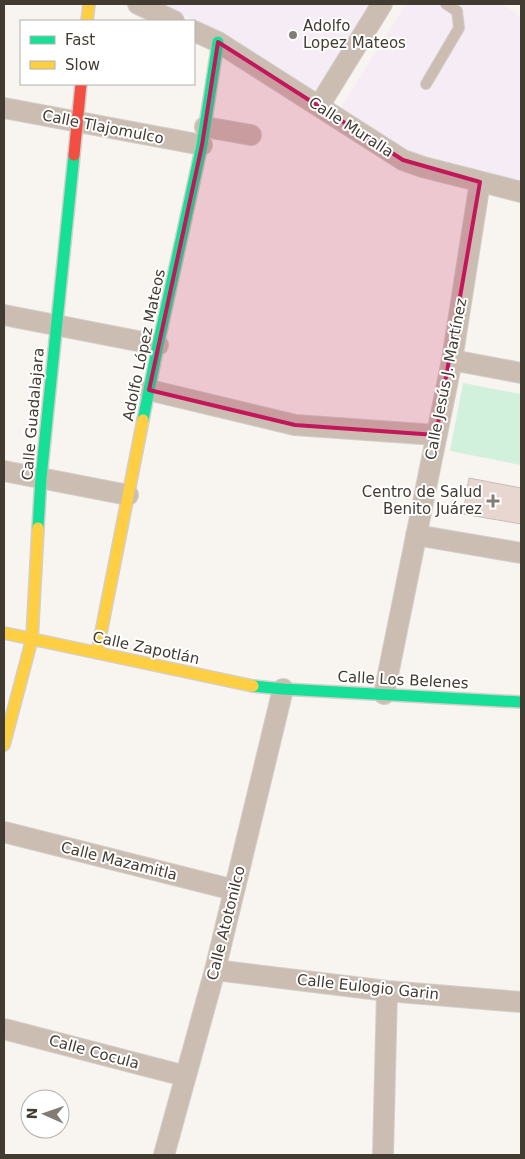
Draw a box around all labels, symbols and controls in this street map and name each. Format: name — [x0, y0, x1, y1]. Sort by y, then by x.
place label: Adolfo Lopez Mateos — [303, 17, 406, 52]
legend — [20, 20, 195, 85]
marker: Adolfo Lopez Mateos — [287, 29, 299, 41]
text: Fast — [65, 31, 95, 49]
text: Slow — [65, 56, 100, 74]
street label: Calle Muralla — [305, 93, 397, 161]
street label: Calle Tlajomulco — [41, 106, 165, 148]
street label: Adolfo López Mateos — [119, 267, 169, 423]
street label: Calle Jesús J. Martínez — [421, 296, 471, 461]
street label: Calle Guadalajara — [18, 347, 48, 481]
place label: Centro de Salud Benito Juárez — [362, 483, 482, 518]
marker: Centro de Salud Benito Juárez — [486, 494, 500, 508]
street label: Calle Zapotlán — [91, 628, 201, 668]
street label: Calle Los Belenes — [337, 668, 469, 692]
street label: Calle Mazamitla — [59, 838, 179, 884]
street label: Calle Atotonilco — [203, 864, 249, 982]
street label: Calle Eulogio Garin — [296, 971, 440, 1003]
street label: Calle Cocula — [47, 1031, 141, 1073]
north arrow — [20, 1089, 70, 1139]
text: N — [24, 1107, 40, 1120]

